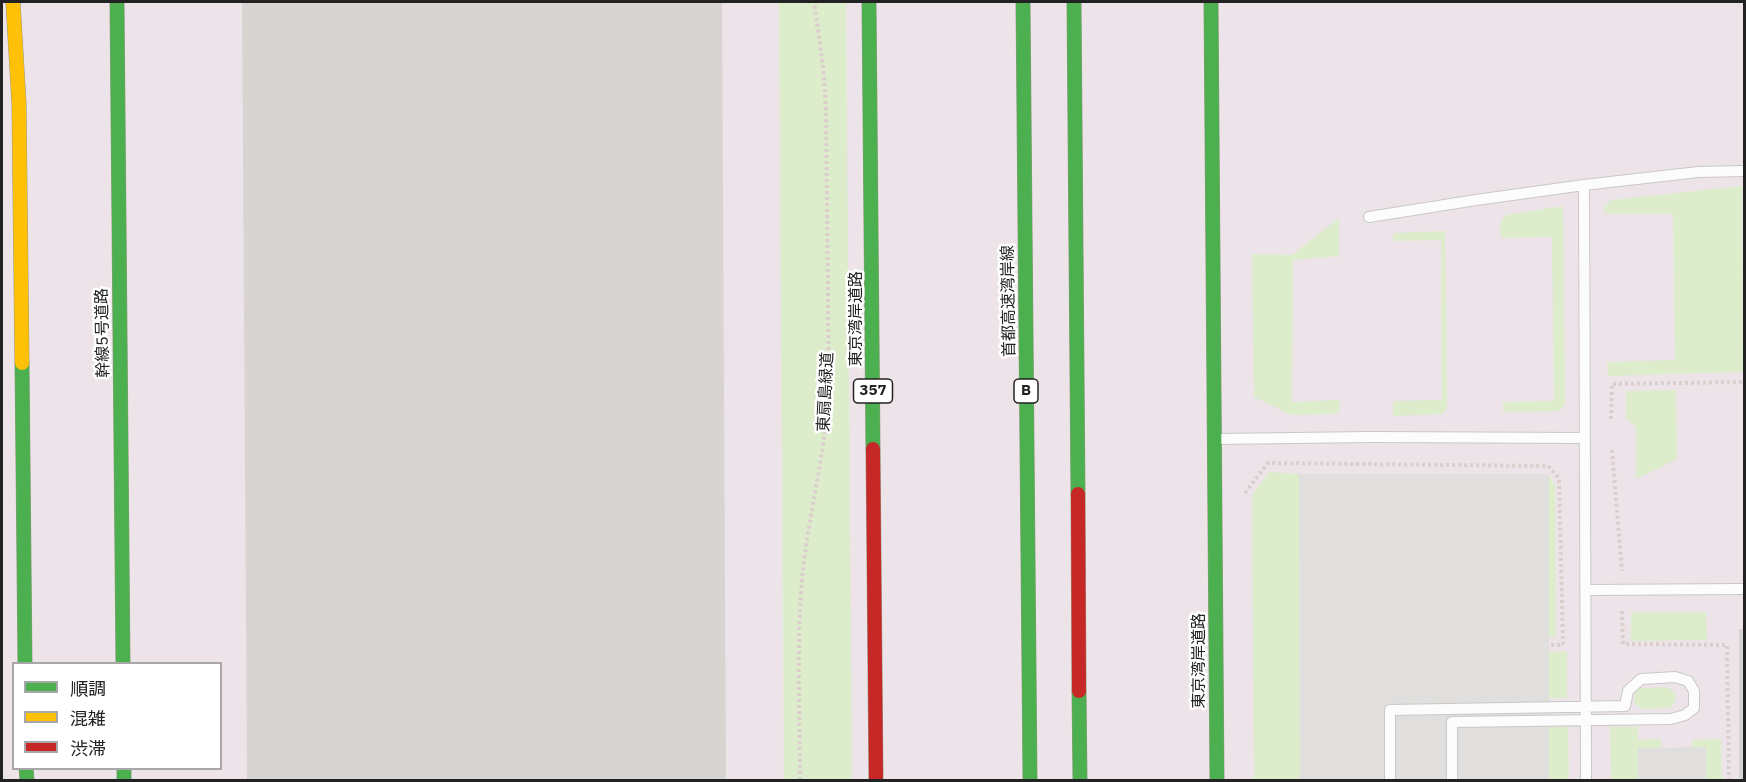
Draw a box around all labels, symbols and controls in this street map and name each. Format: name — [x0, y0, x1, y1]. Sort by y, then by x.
street label: 首都高速湾岸線 — [998, 245, 1020, 357]
street label: 東京湾岸道路 — [846, 271, 866, 367]
street label: 幹線5号道路 — [93, 288, 113, 378]
street label: 東扇島緑道 — [814, 352, 838, 432]
road number: 357 — [854, 379, 892, 403]
road number: B — [1014, 379, 1038, 403]
street label: 東京湾岸道路 — [1189, 613, 1209, 709]
legend — [12, 662, 222, 770]
text: 順調 — [70, 677, 106, 700]
text: 混雑 — [70, 707, 106, 730]
text: 渋滞 — [70, 737, 106, 760]

